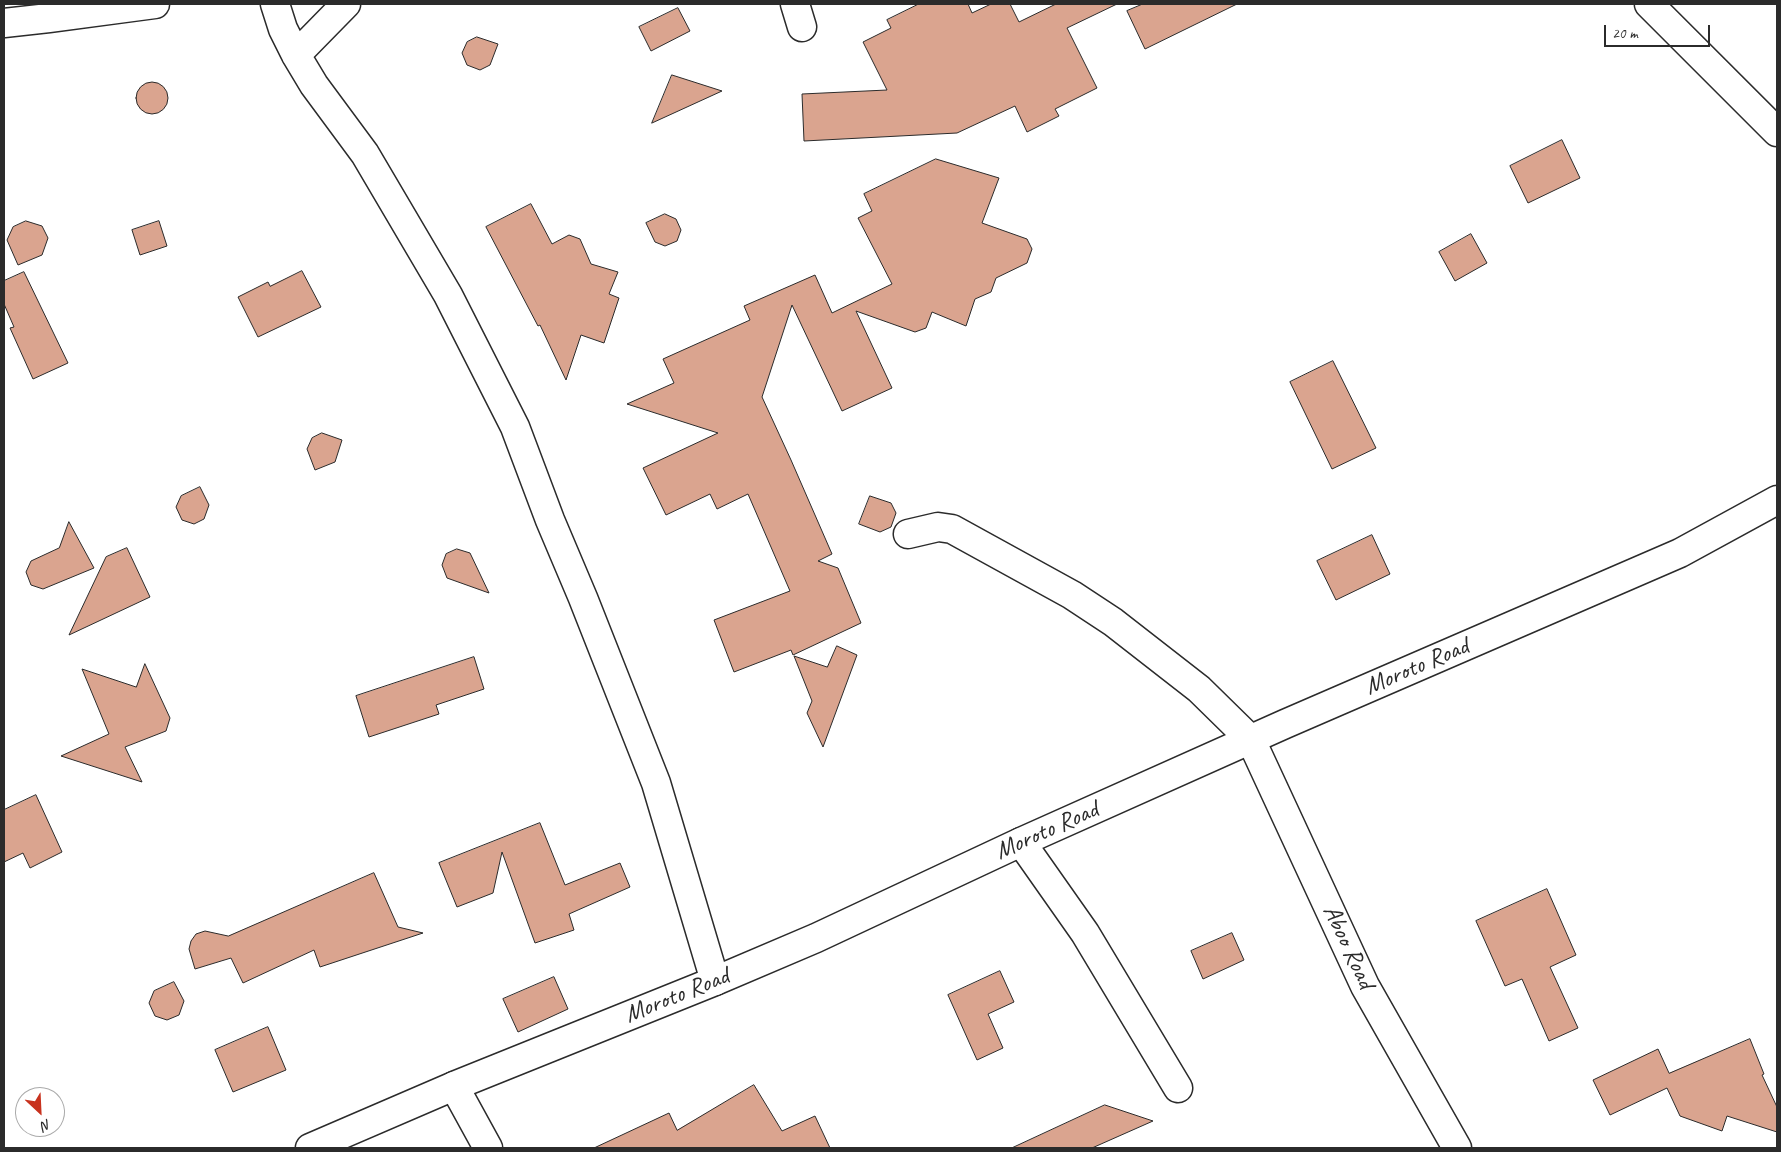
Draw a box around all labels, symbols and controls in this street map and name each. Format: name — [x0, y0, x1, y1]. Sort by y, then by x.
scale bar — [1606, 15, 1712, 47]
text: 20 m — [1612, 24, 1638, 43]
street label: Moroto Road — [1361, 632, 1473, 702]
street label: Moroto Road — [991, 795, 1103, 867]
street label: Aboo Road — [1316, 900, 1380, 994]
street label: Moroto Road — [621, 962, 733, 1030]
north arrow — [15, 1087, 65, 1137]
text: N — [39, 1116, 54, 1135]

